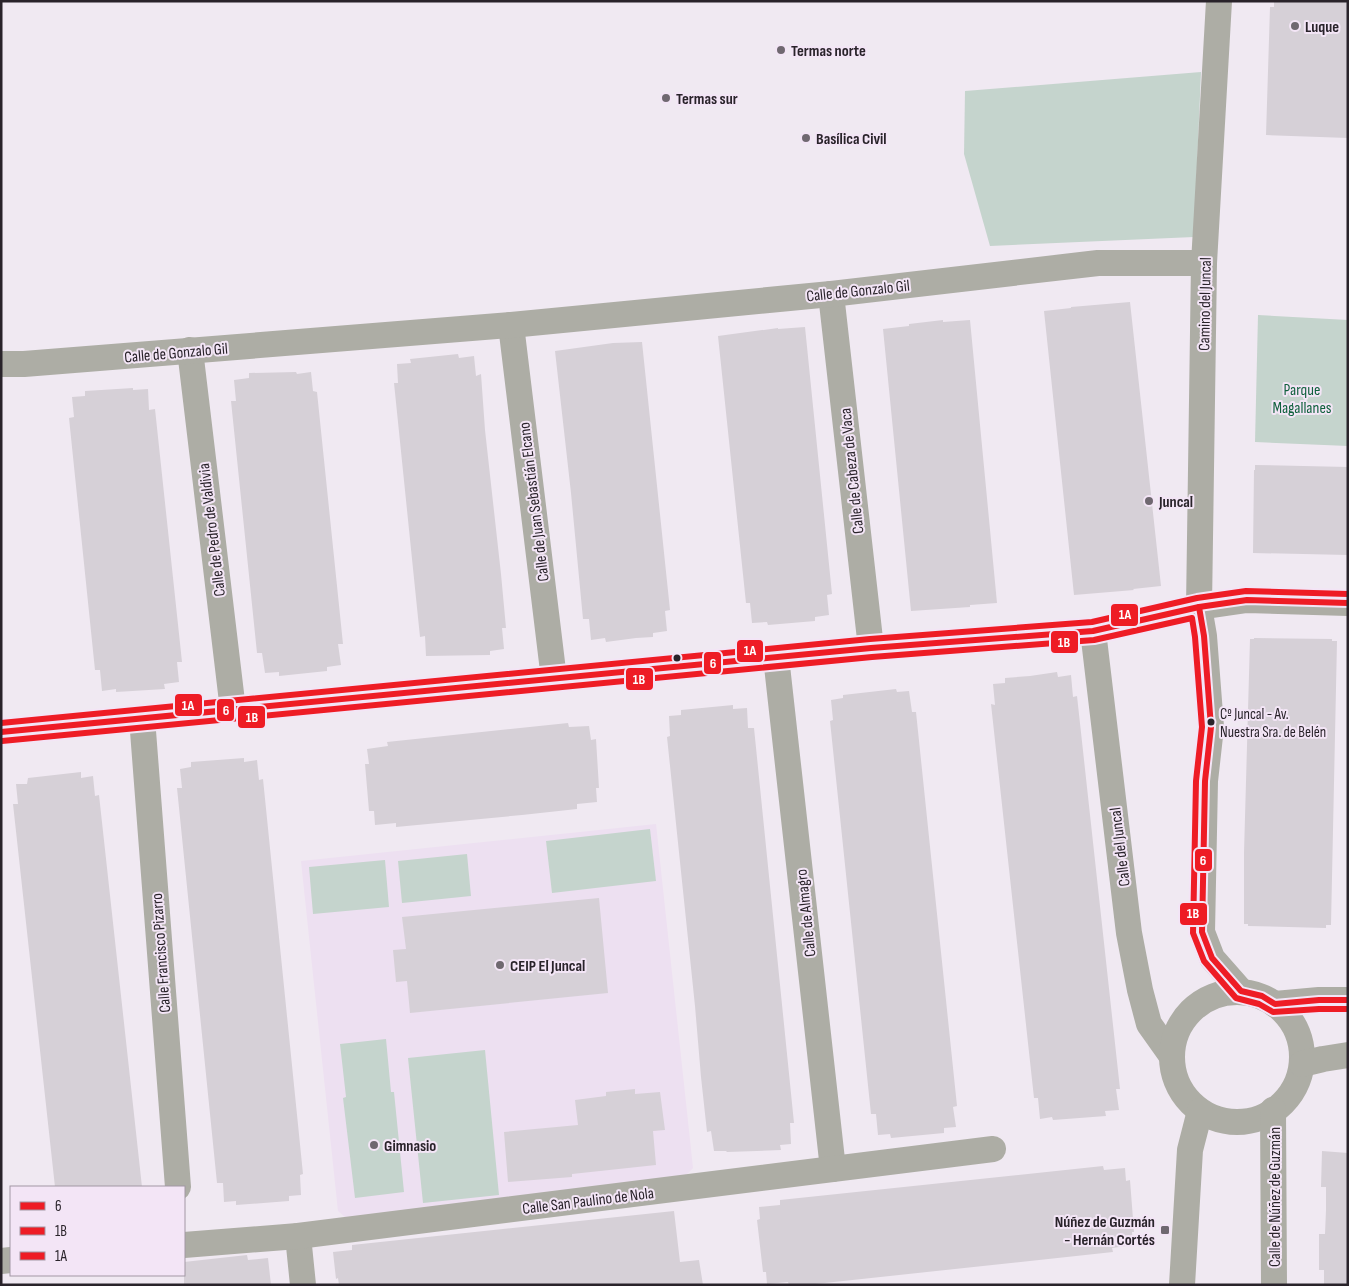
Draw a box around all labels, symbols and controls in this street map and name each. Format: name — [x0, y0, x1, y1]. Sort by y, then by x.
place label: Luque — [1305, 18, 1339, 37]
marker: Luque — [1289, 20, 1301, 32]
place label: Termas norte — [791, 42, 866, 61]
marker: Termas norte — [775, 44, 787, 56]
place label: Termas sur — [676, 90, 738, 109]
marker: Termas sur — [660, 92, 672, 104]
place label: Basílica Civil — [816, 130, 887, 149]
marker: Basílica Civil — [800, 132, 812, 144]
street label: Camino del Juncal — [1195, 257, 1216, 351]
street label: Calle de Gonzalo Gil — [806, 277, 911, 306]
street label: Calle de Gonzalo Gil — [124, 340, 229, 367]
park label: Parque Magallanes — [1272, 381, 1332, 418]
street label: Calle de Cabeza de Vaca — [836, 407, 869, 535]
street label: Calle de Juan Sebastián Elcano — [515, 421, 554, 583]
street label: Calle de Pedro de Valdivia — [195, 462, 230, 598]
place label: Juncal — [1158, 493, 1193, 512]
marker: Juncal — [1143, 495, 1155, 507]
line badge: 1A — [1110, 603, 1139, 627]
text: 1A — [1119, 606, 1132, 623]
line badge: 1B — [1050, 630, 1079, 654]
text: 1B — [1058, 634, 1070, 651]
line badge: 1A — [736, 639, 764, 663]
text: 1A — [744, 642, 757, 659]
line badge: 6 — [703, 651, 722, 675]
unlabelled marker — [672, 653, 682, 663]
text: 6 — [710, 655, 717, 672]
line badge: 1B — [625, 667, 654, 691]
text: 1B — [633, 671, 645, 688]
line badge: 1A — [174, 693, 203, 717]
text: 1A — [182, 697, 195, 714]
line badge: 6 — [216, 698, 235, 722]
text: 6 — [223, 702, 230, 719]
line badge: 1B — [237, 705, 266, 729]
place label: Cº Juncal - Av. Nuestra Sra. de Belén — [1220, 705, 1326, 742]
text: 1B — [246, 709, 258, 726]
marker: Cº Juncal - Av. Nuestra Sra. de Belén — [1206, 717, 1216, 727]
street label: Calle del Juncal — [1106, 806, 1135, 887]
line badge: 6 — [1194, 848, 1213, 872]
text: 6 — [1200, 852, 1207, 869]
street label: Calle de Almagro — [792, 868, 821, 958]
street label: Calle Francisco Pizarro — [148, 892, 175, 1013]
line badge: 1B — [1179, 902, 1208, 926]
text: 1B — [1187, 905, 1199, 922]
place label: CEIP El Juncal — [510, 957, 585, 976]
marker: CEIP El Juncal — [494, 959, 506, 971]
street label: Calle de Núñez de Guzmán — [1266, 1127, 1285, 1267]
place label: Gimnasio — [384, 1137, 436, 1156]
marker: Gimnasio — [368, 1139, 380, 1151]
street label: Calle San Paulino de Nola — [521, 1184, 655, 1219]
legend — [10, 1186, 185, 1276]
text: 6 — [55, 1197, 62, 1216]
place label: Núñez de Guzmán - Hernán Cortés — [1055, 1213, 1155, 1250]
text: 1B — [55, 1222, 67, 1241]
marker: Núñez de Guzmán - Hernán Cortés — [1159, 1224, 1171, 1236]
text: 1A — [55, 1247, 67, 1266]

